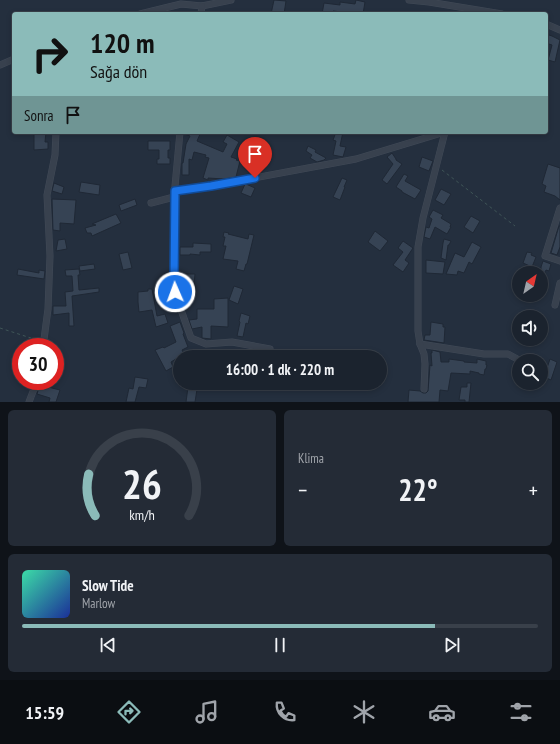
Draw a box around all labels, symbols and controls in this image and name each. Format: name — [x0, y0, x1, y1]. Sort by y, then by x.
text: 120 m — [90, 24, 154, 61]
icon: right — [24, 28, 76, 80]
text: Sağa dön — [90, 60, 147, 83]
icon: arrive — [62, 104, 84, 126]
text: Sonra — [24, 106, 54, 125]
pin — [238, 137, 272, 178]
icon: arrive — [244, 143, 266, 165]
north arrow — [512, 266, 548, 302]
map controls — [512, 266, 548, 390]
position arrow — [154, 271, 196, 313]
button: sound — [512, 310, 548, 346]
speed limit sign: 30 — [12, 338, 64, 390]
button: search — [512, 354, 548, 390]
text: 16:00 · 1 dk · 220 m — [226, 360, 334, 379]
text: Klima — [298, 450, 324, 467]
text: 26 — [122, 457, 162, 510]
text: 22° — [398, 470, 438, 509]
text: − — [298, 476, 307, 504]
text: + — [529, 476, 538, 504]
text: km/h — [129, 505, 155, 524]
text: Slow Tide — [82, 576, 134, 595]
text: Marlow — [82, 595, 115, 612]
icon: previous — [97, 634, 119, 656]
icon: pause — [269, 634, 291, 656]
icon: next — [441, 634, 463, 656]
icon: directions — [115, 698, 143, 726]
icon: music — [193, 698, 221, 726]
icon: phone — [271, 698, 299, 726]
icon: climate — [350, 698, 378, 726]
icon: car — [428, 698, 456, 726]
icon: filters — [507, 698, 535, 726]
text: 15:59 — [25, 701, 64, 724]

